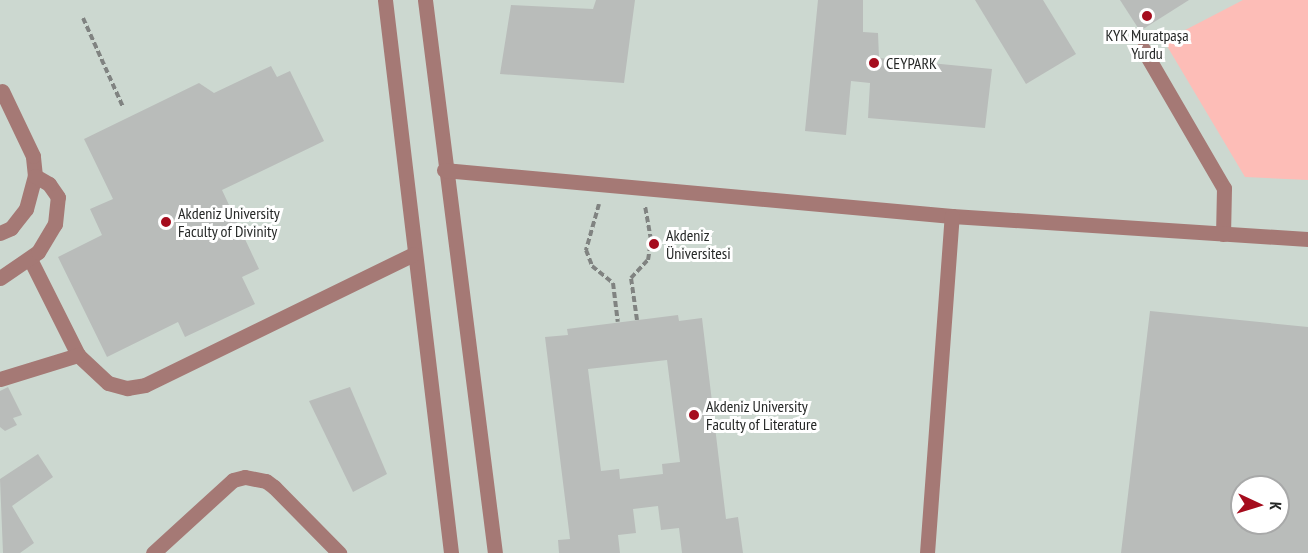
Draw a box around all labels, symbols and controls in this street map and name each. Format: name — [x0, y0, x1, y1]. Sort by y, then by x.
marker: KYK Muratpaşa Yurdu — [1140, 9, 1154, 23]
place label: KYK Muratpaşa Yurdu — [1105, 25, 1189, 63]
place label: CEYPARK — [886, 53, 937, 73]
marker: CEYPARK — [867, 56, 881, 70]
place label: Akdeniz University Faculty of Divinity — [178, 203, 280, 241]
marker: Akdeniz University Faculty of Divinity — [159, 215, 173, 229]
place label: Akdeniz Üniversitesi — [666, 225, 731, 263]
marker: Akdeniz Üniversitesi — [647, 237, 661, 251]
place label: Akdeniz University Faculty of Literature — [706, 396, 817, 434]
marker: Akdeniz University Faculty of Literature — [687, 408, 701, 422]
north arrow — [1230, 475, 1290, 535]
text: K — [1266, 501, 1286, 511]

